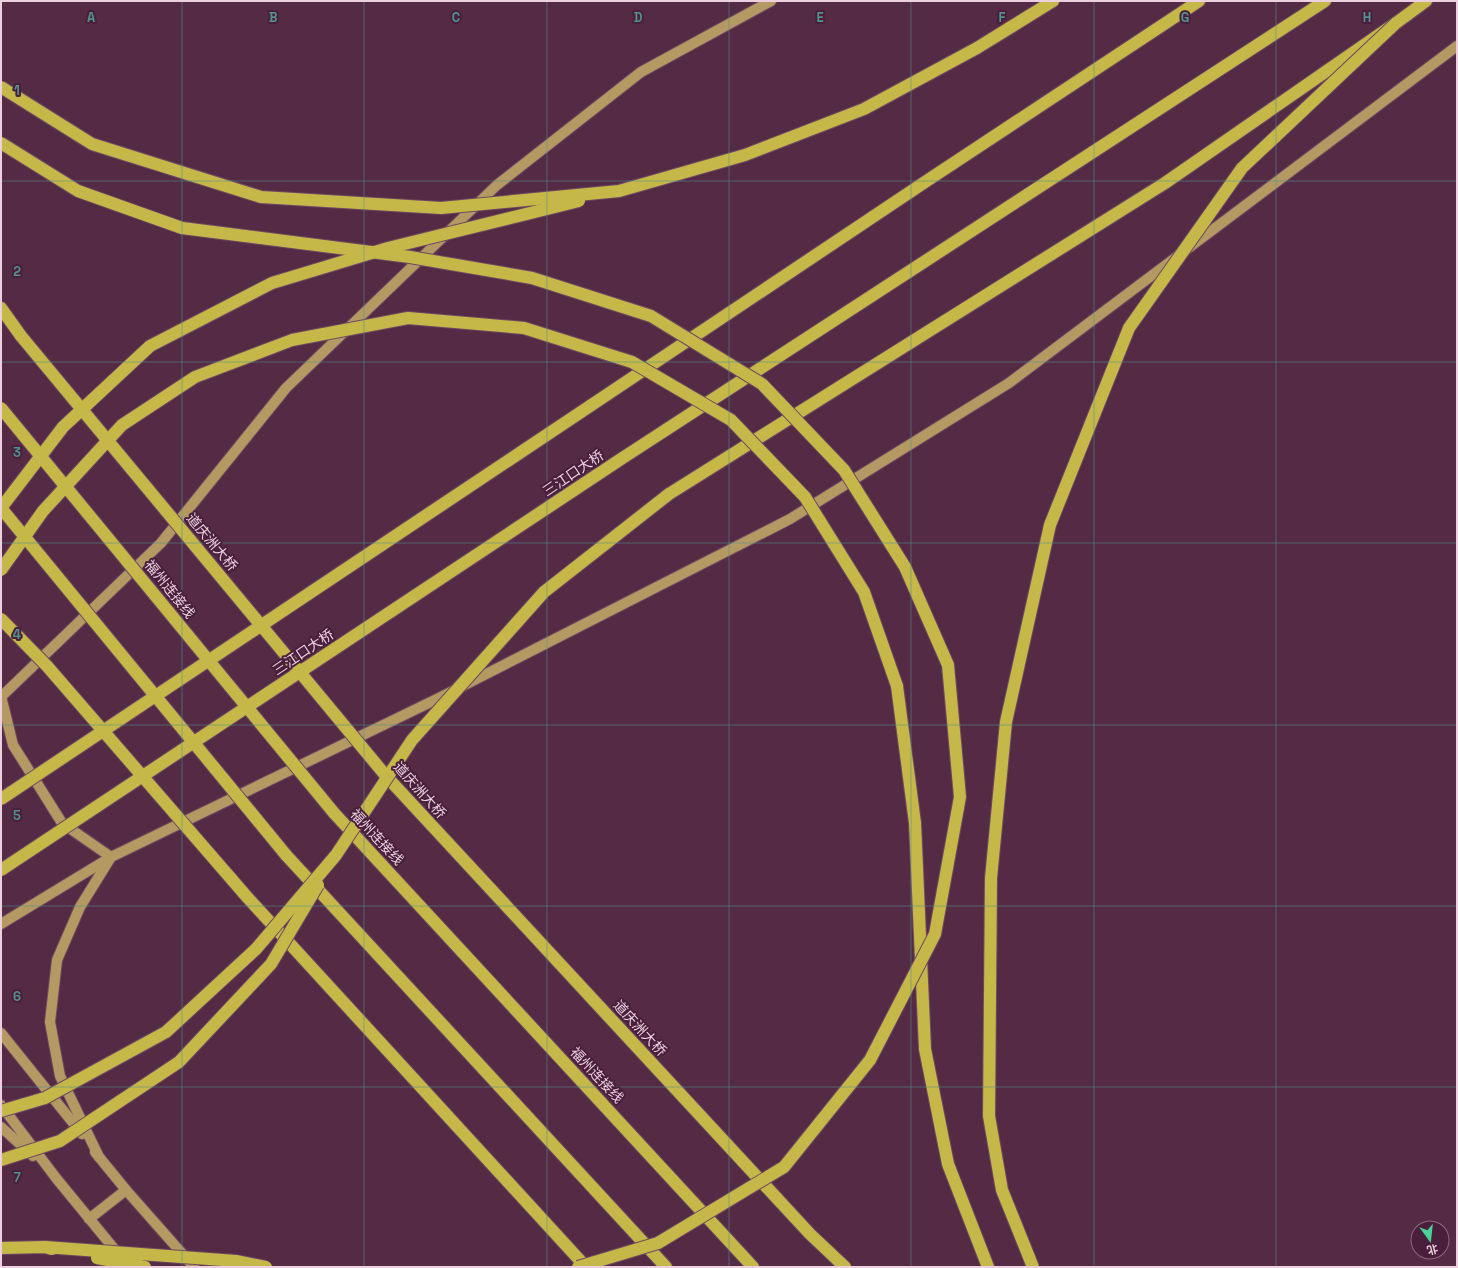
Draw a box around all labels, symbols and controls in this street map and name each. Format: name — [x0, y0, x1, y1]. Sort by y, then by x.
text: A — [87, 9, 96, 26]
text: B — [269, 9, 278, 26]
text: C — [452, 9, 460, 26]
text: D — [634, 9, 643, 26]
text: E — [816, 9, 824, 26]
text: F — [999, 9, 1006, 26]
text: G — [1181, 9, 1189, 26]
text: H — [1363, 9, 1371, 26]
text: 1 — [14, 82, 20, 99]
text: 2 — [13, 263, 21, 280]
text: 3 — [13, 444, 21, 461]
street label: 三江口大桥 — [539, 446, 607, 500]
street label: 道庆洲大桥 — [183, 509, 241, 575]
street label: 福州连接线 — [141, 556, 199, 622]
street label: 三江口大桥 — [269, 625, 337, 679]
text: 4 — [13, 626, 21, 643]
street label: 道庆洲大桥 — [390, 758, 450, 822]
street label: 福州连接线 — [347, 805, 407, 869]
text: 5 — [13, 807, 21, 824]
text: 6 — [13, 988, 21, 1005]
street label: 道庆洲大桥 — [610, 996, 670, 1060]
street label: 福州连接线 — [567, 1043, 627, 1107]
text: 7 — [13, 1169, 21, 1186]
north arrow — [1410, 1220, 1450, 1260]
text: 北 — [1425, 1241, 1440, 1258]

